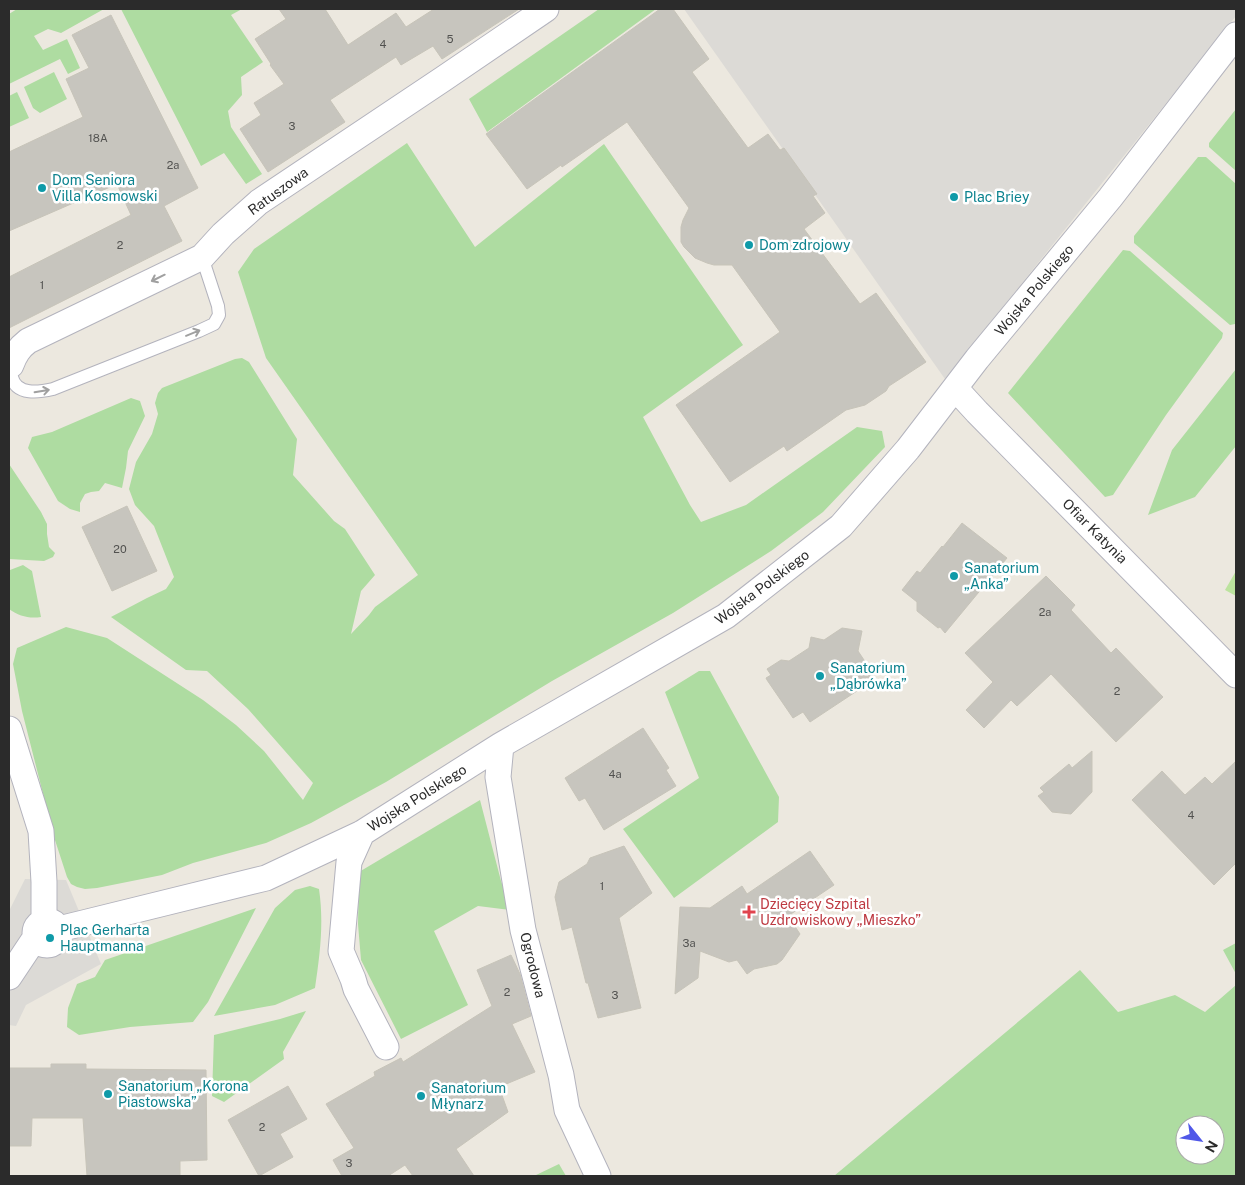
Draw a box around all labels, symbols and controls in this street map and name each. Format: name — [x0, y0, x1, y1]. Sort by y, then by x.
house number: 5 — [446, 33, 454, 45]
house number: 4 — [380, 38, 387, 50]
house number: 3 — [289, 120, 296, 132]
house number: 18A — [88, 132, 108, 144]
house number: 2a — [167, 159, 179, 171]
street label: Ratuszowa — [245, 164, 311, 218]
place label: Dom Seniora Villa Kosmowski — [52, 172, 158, 204]
marker: Dom Seniora Villa Kosmowski — [36, 182, 48, 194]
place label: Plac Briey — [964, 189, 1030, 205]
marker: Plac Briey — [948, 191, 960, 203]
place label: Dom zdrojowy — [759, 237, 851, 253]
house number: 2 — [117, 239, 124, 251]
marker: Dom zdrojowy — [743, 239, 755, 251]
street label: Wojska Polskiego — [991, 241, 1077, 339]
one-way arrow — [151, 274, 166, 284]
house number: 1 — [40, 279, 44, 291]
one-way arrow — [185, 328, 200, 337]
one-way arrow — [33, 385, 49, 395]
street label: Ofiar Katynia — [1059, 495, 1131, 567]
house number: 20 — [113, 543, 127, 555]
street label: Wojska Polskiego — [712, 546, 812, 628]
place label: Sanatorium „Anka” — [964, 560, 1039, 592]
marker: Sanatorium „Anka” — [948, 570, 960, 582]
house number: 2a — [1039, 606, 1051, 618]
place label: Sanatorium „Dąbrówka” — [830, 660, 907, 692]
marker: Sanatorium „Dąbrówka” — [814, 670, 826, 682]
house number: 2 — [1114, 685, 1121, 697]
street label: Wojska Polskiego — [365, 761, 469, 835]
house number: 4a — [609, 768, 622, 780]
house number: 4 — [1188, 809, 1195, 821]
house number: 1 — [600, 880, 604, 892]
place label: Dziecięcy Szpital Uzdrowiskowy „Mieszko” — [760, 896, 921, 928]
marker: Dziecięcy Szpital Uzdrowiskowy „Mieszko” — [742, 905, 756, 919]
place label: Plac Gerharta Hauptmanna — [60, 922, 150, 954]
street label: Ogrodowa — [517, 931, 549, 999]
marker: Plac Gerharta Hauptmanna — [44, 932, 56, 944]
house number: 3a — [682, 937, 696, 949]
house number: 2 — [504, 986, 511, 998]
house number: 3 — [612, 989, 619, 1001]
place label: Sanatorium „Korona Piastowska” — [118, 1078, 249, 1110]
place label: Sanatorium Młynarz — [431, 1080, 506, 1112]
marker: Sanatorium „Korona Piastowska” — [102, 1088, 114, 1100]
marker: Sanatorium Młynarz — [415, 1090, 427, 1102]
north arrow — [1175, 1115, 1225, 1165]
house number: 2 — [259, 1121, 266, 1133]
text: N — [1202, 1138, 1221, 1155]
house number: 3 — [346, 1157, 353, 1169]

